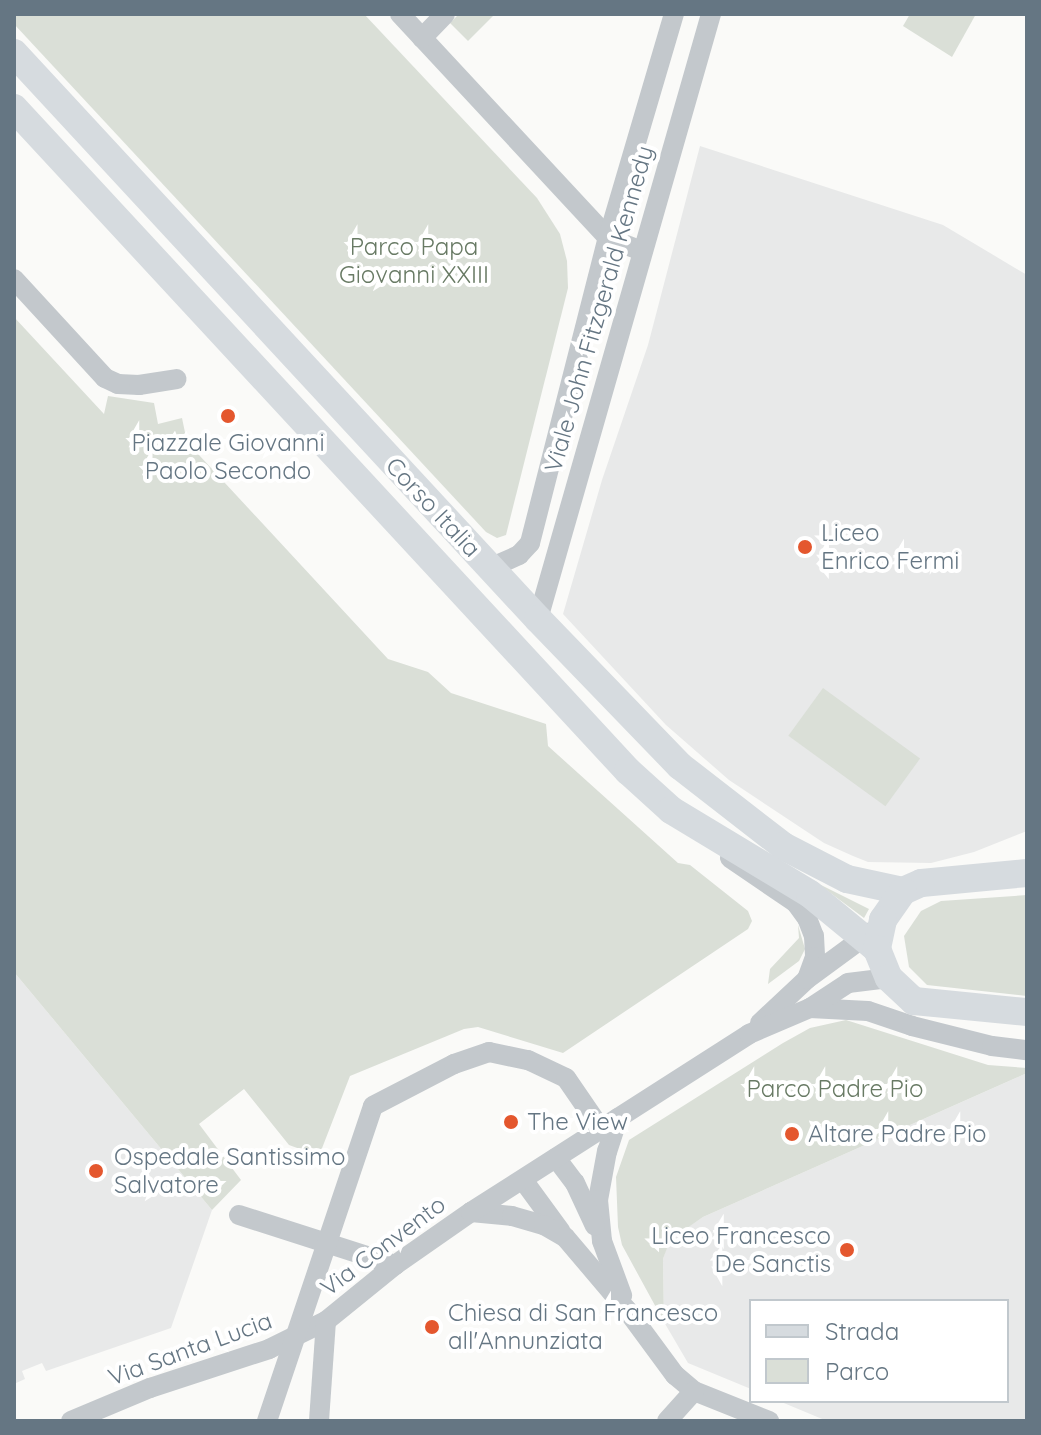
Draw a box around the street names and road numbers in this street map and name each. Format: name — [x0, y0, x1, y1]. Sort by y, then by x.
street label: Viale John Fitzgerald Kennedy — [539, 142, 659, 476]
street label: Corso Italia — [380, 451, 486, 563]
street label: Via Convento — [315, 1190, 451, 1302]
street label: Via Santa Lucia — [104, 1306, 276, 1392]

